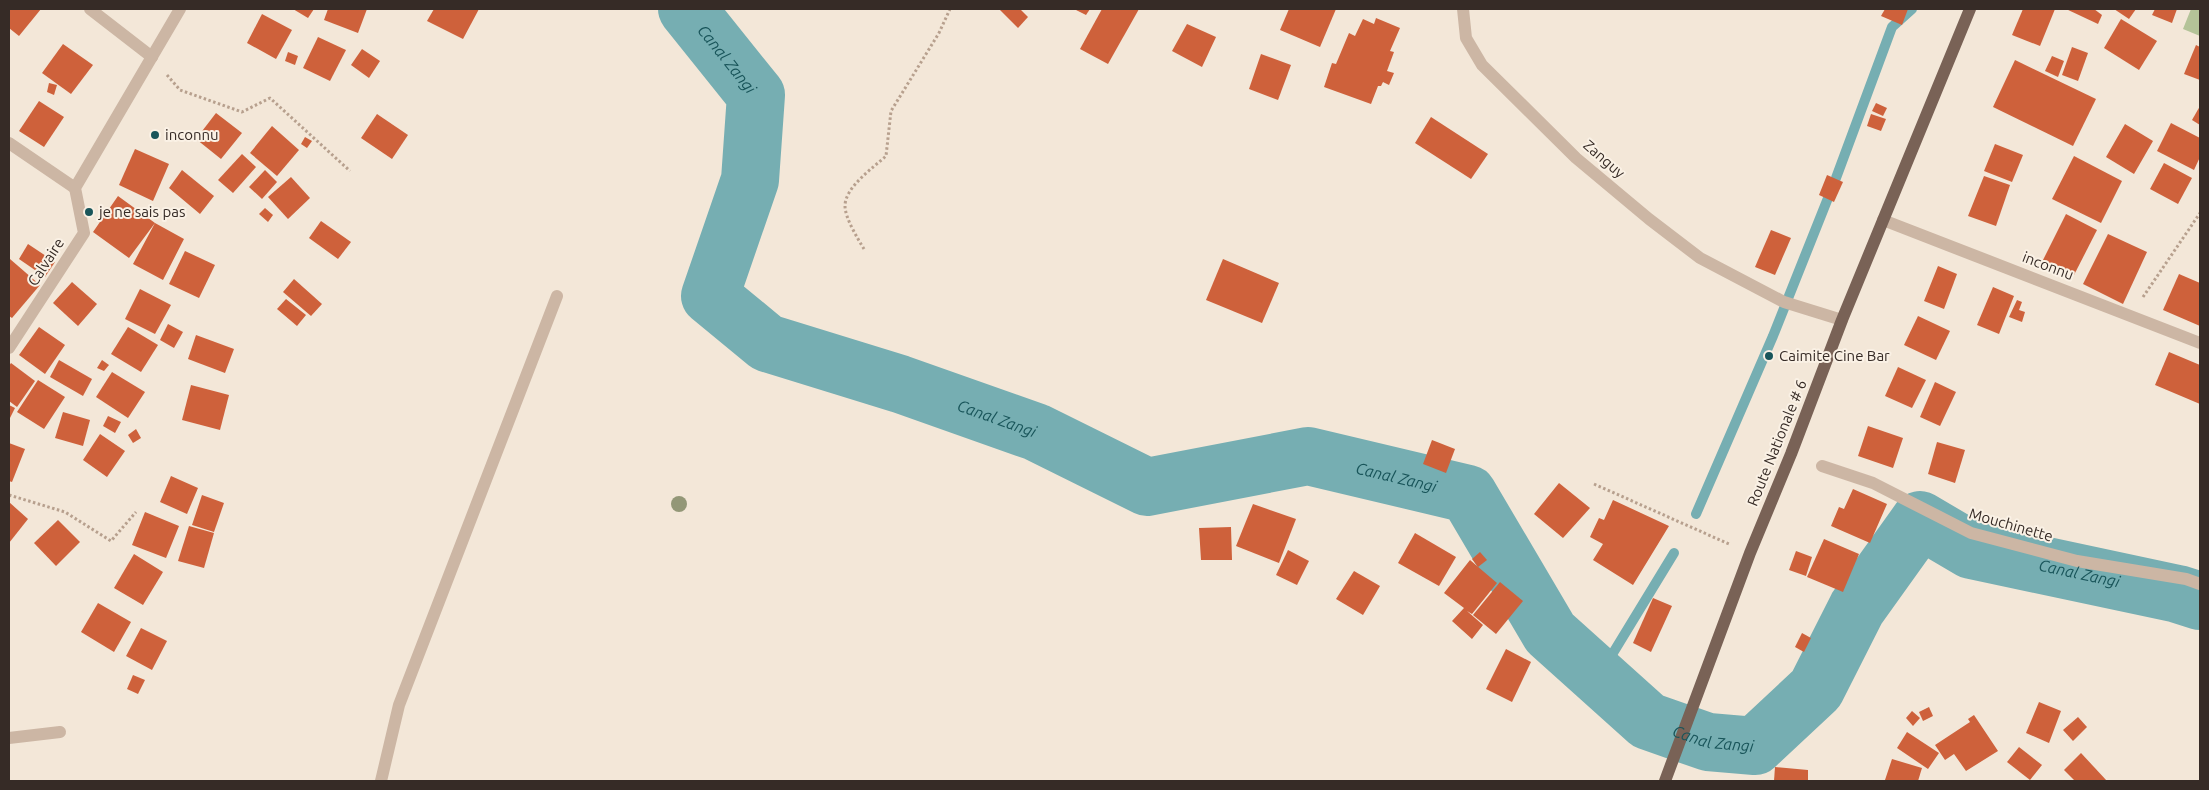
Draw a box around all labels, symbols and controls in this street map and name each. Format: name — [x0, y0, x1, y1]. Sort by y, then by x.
water label: Canal Zangi — [694, 21, 761, 98]
place label: inconnu — [165, 126, 219, 143]
marker: inconnu — [149, 129, 161, 141]
street label: Zanguy — [1580, 136, 1628, 181]
place label: je ne sais pas — [98, 203, 185, 220]
marker: je ne sais pas — [83, 206, 95, 218]
street label: Calvaire — [24, 235, 67, 289]
street label: inconnu — [2020, 248, 2076, 283]
place label: Caimite Cine Bar — [1779, 347, 1890, 364]
marker: Caimite Cine Bar — [1763, 350, 1775, 362]
street label: Route Nationale # 6 — [1743, 377, 1810, 508]
water label: Canal Zangi — [955, 396, 1040, 441]
water label: Canal Zangi — [1354, 459, 1440, 496]
street label: Mouchinette — [1967, 504, 2055, 545]
water label: Canal Zangi — [2037, 556, 2123, 591]
water label: Canal Zangi — [1670, 721, 1756, 755]

